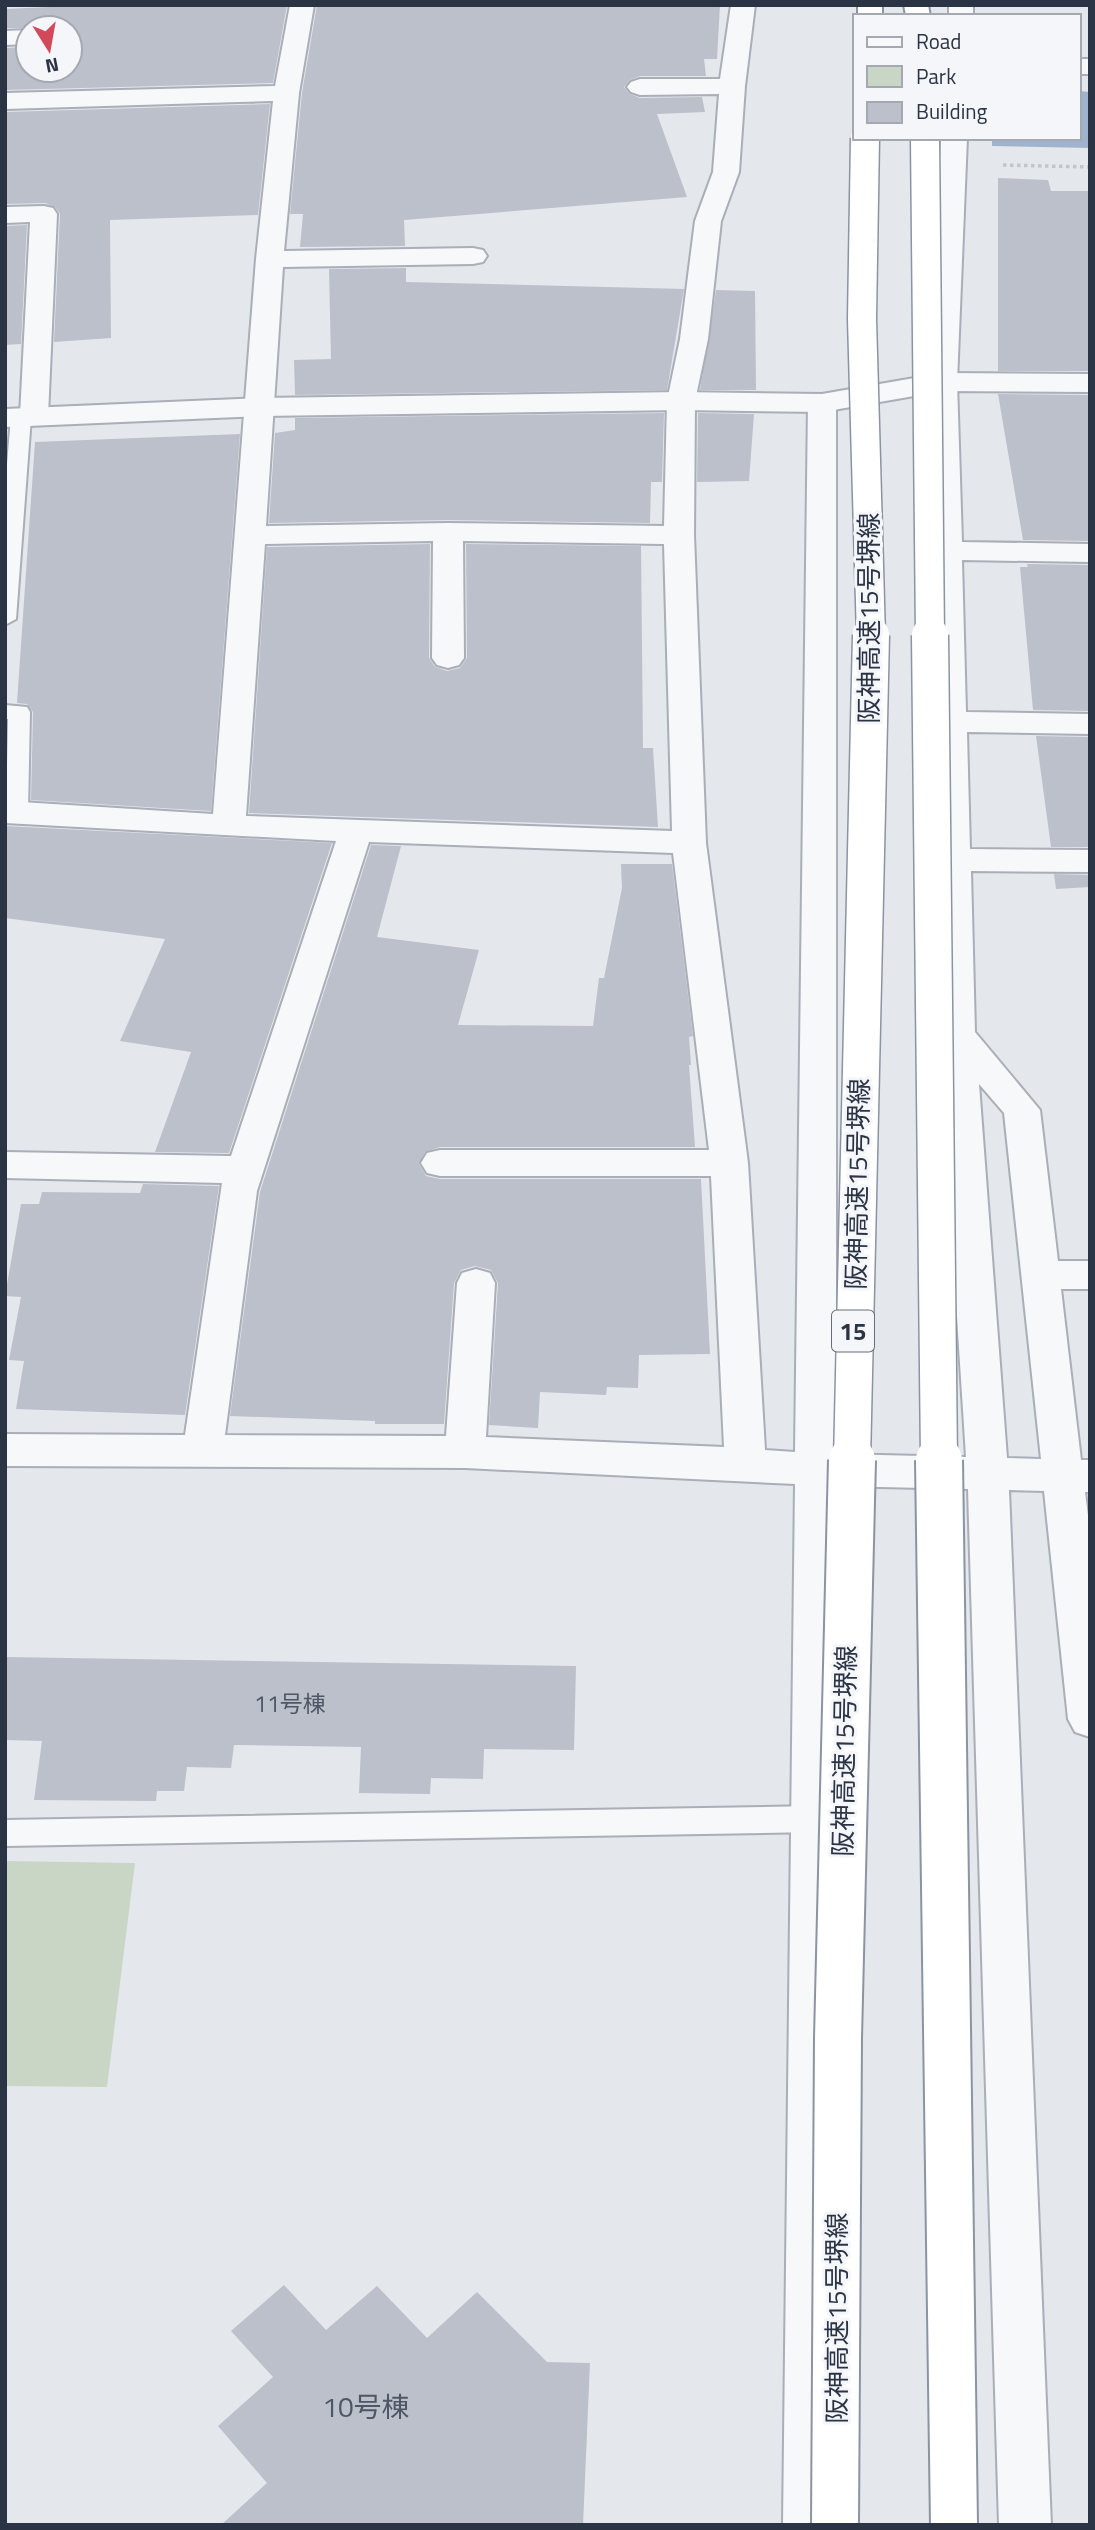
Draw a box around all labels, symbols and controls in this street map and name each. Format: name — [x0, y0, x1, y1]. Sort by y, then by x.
north arrow — [14, 14, 84, 84]
legend — [853, 14, 1081, 140]
text: Road — [916, 25, 961, 57]
text: N — [43, 51, 62, 82]
text: Park — [916, 60, 956, 92]
text: Building — [916, 95, 988, 127]
street label: 阪神高速15号堺線 — [849, 512, 888, 724]
street label: 阪神高速15号堺線 — [836, 1078, 878, 1290]
road number: 15 — [832, 1310, 874, 1352]
street label: 阪神高速15号堺線 — [823, 1645, 865, 1857]
house number: 11号棟 — [254, 1686, 326, 1721]
street label: 阪神高速15号堺線 — [817, 2212, 856, 2424]
house number: 10号棟 — [322, 2385, 410, 2428]

